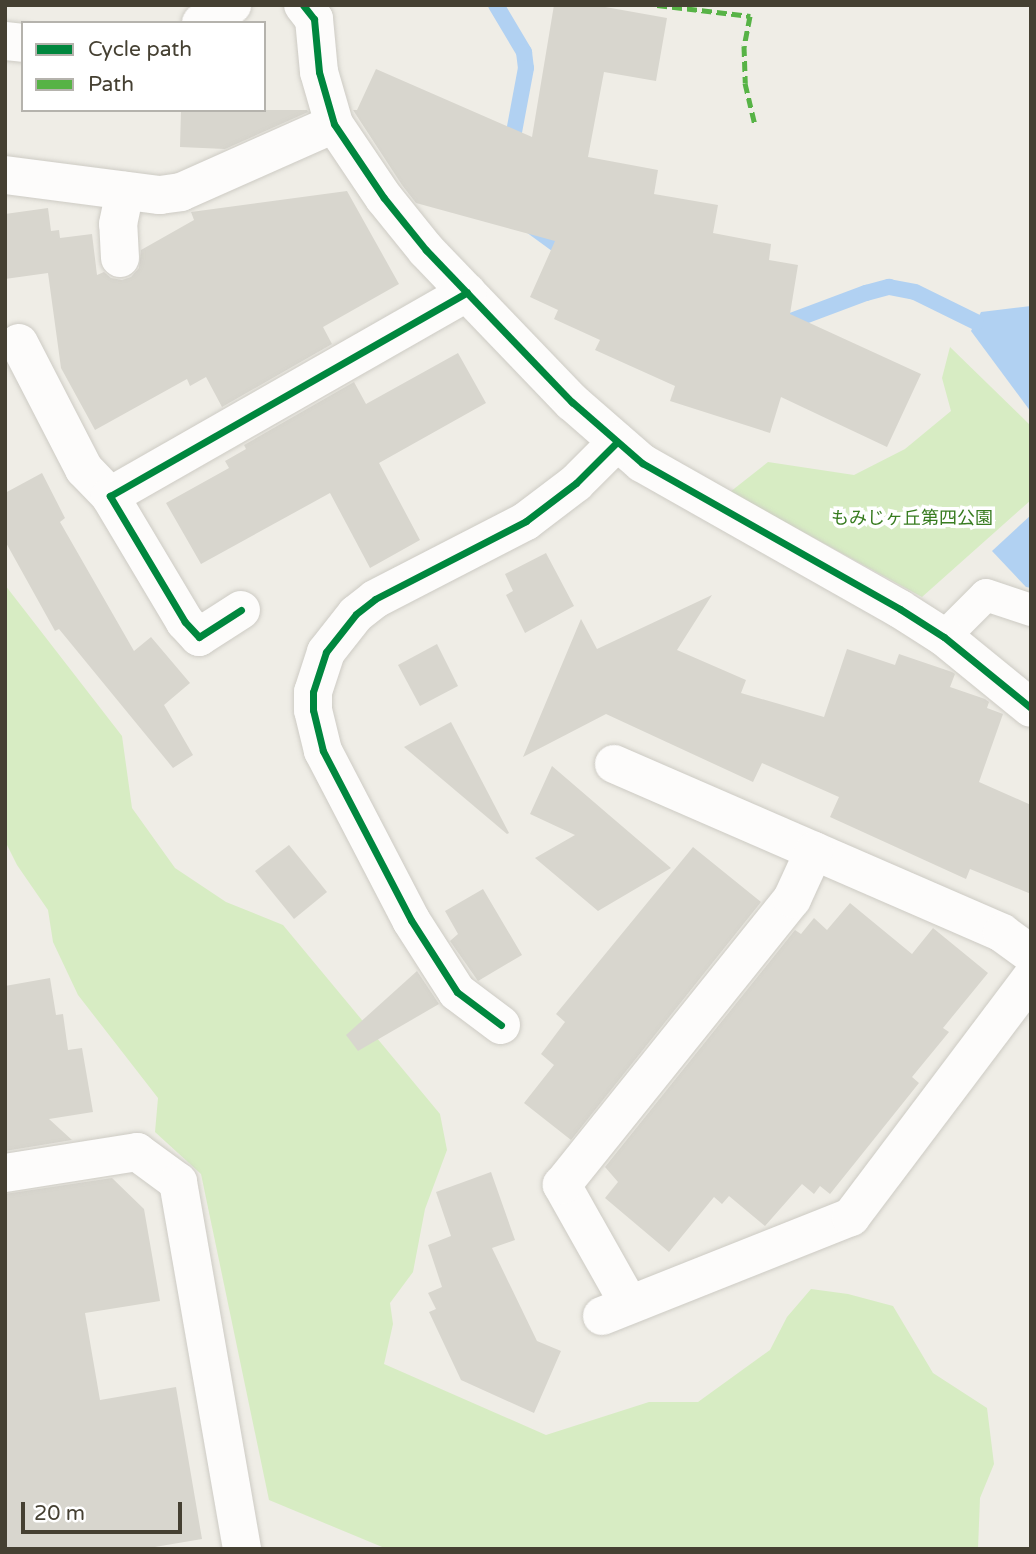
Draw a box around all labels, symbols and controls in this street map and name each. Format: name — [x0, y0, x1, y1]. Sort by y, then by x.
legend — [21, 21, 266, 112]
text: Cycle path — [88, 37, 192, 62]
text: Path — [88, 72, 134, 97]
park label: もみじヶ丘第四公園 — [831, 507, 993, 529]
scale bar — [24, 1488, 186, 1532]
text: 20 m — [34, 1501, 85, 1526]

